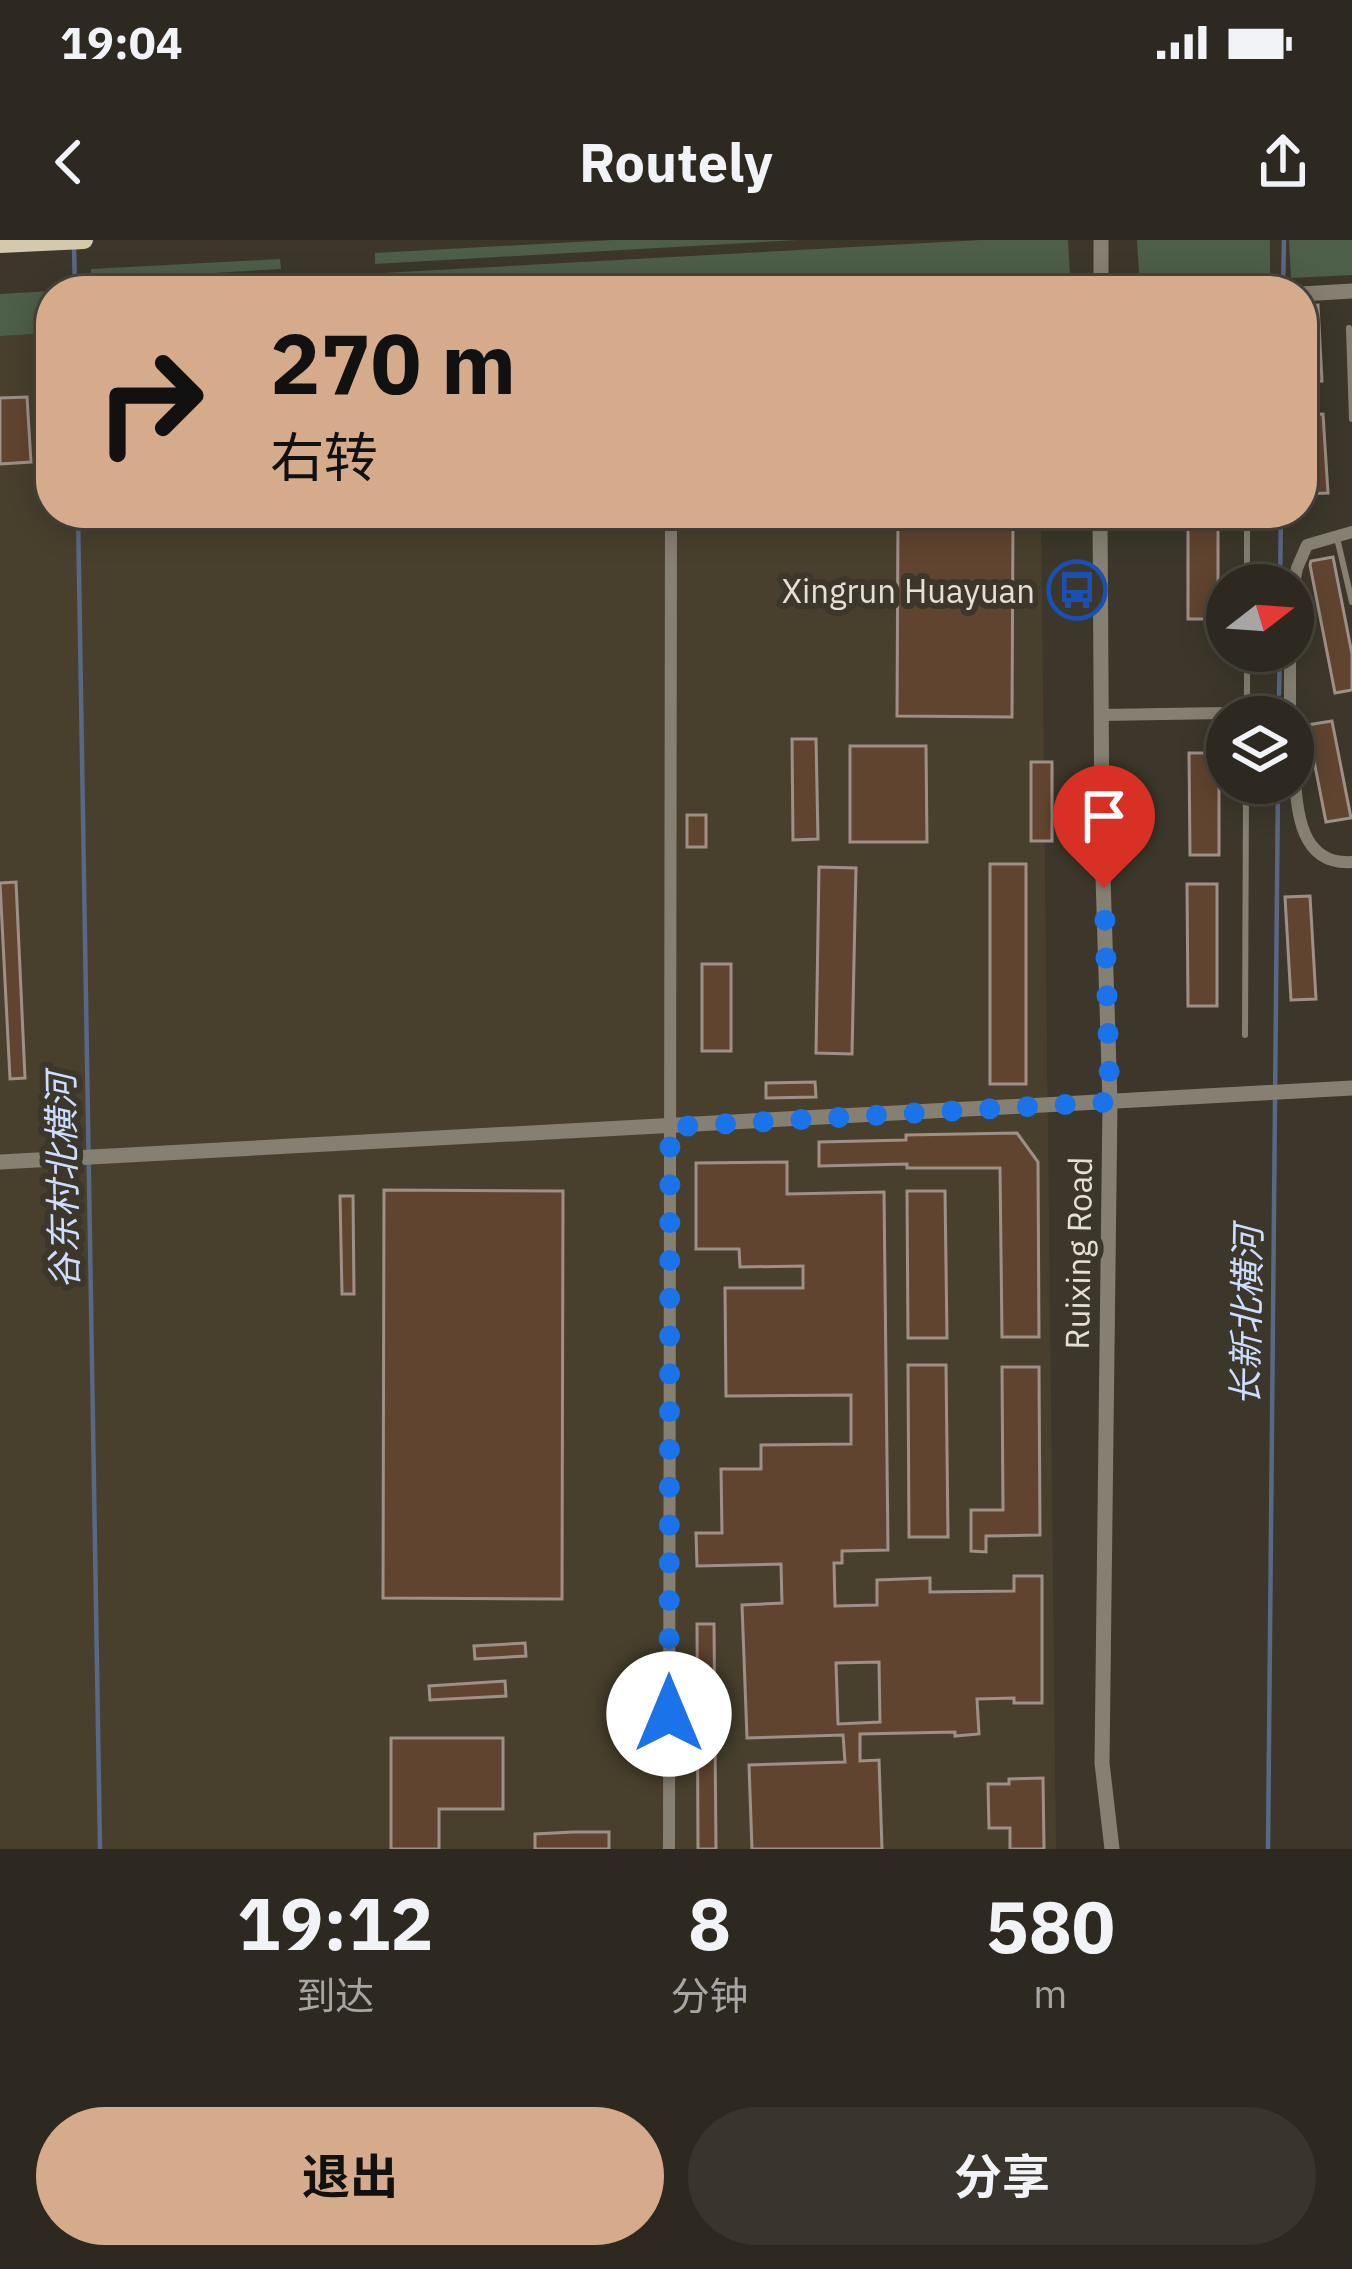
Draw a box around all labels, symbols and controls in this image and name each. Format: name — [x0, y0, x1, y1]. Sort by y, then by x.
text: 19:04 — [60, 13, 183, 71]
text: Routely — [579, 127, 773, 197]
icon: back — [36, 129, 102, 195]
icon: share — [1250, 129, 1316, 195]
text: 270 m — [270, 308, 516, 417]
icon: right — [72, 324, 228, 480]
text: 右转 — [270, 422, 378, 492]
bus stop icon: Xingrun Huayuan — [1046, 559, 1108, 621]
north arrow — [1206, 564, 1314, 672]
map controls — [1206, 564, 1314, 804]
place label: Xingrun Huayuan — [782, 569, 1035, 612]
button: layers — [1206, 696, 1314, 804]
pin — [1053, 765, 1155, 888]
icon: arrive — [1071, 783, 1137, 849]
water label: 谷东村北横河 — [37, 1067, 87, 1289]
street label: Ruixing Road — [1055, 1156, 1101, 1350]
water label: 长新北横河 — [1221, 1220, 1271, 1406]
position arrow — [606, 1651, 732, 1777]
text: 19:12 — [237, 1876, 434, 1970]
text: 8 — [688, 1876, 731, 1970]
text: 580 — [985, 1879, 1115, 1973]
text: m — [1033, 1968, 1067, 2019]
text: 到达 — [296, 1970, 374, 2021]
text: 分钟 — [670, 1970, 748, 2021]
button: 退出 — [36, 2107, 664, 2245]
button: 分享 — [688, 2107, 1316, 2245]

